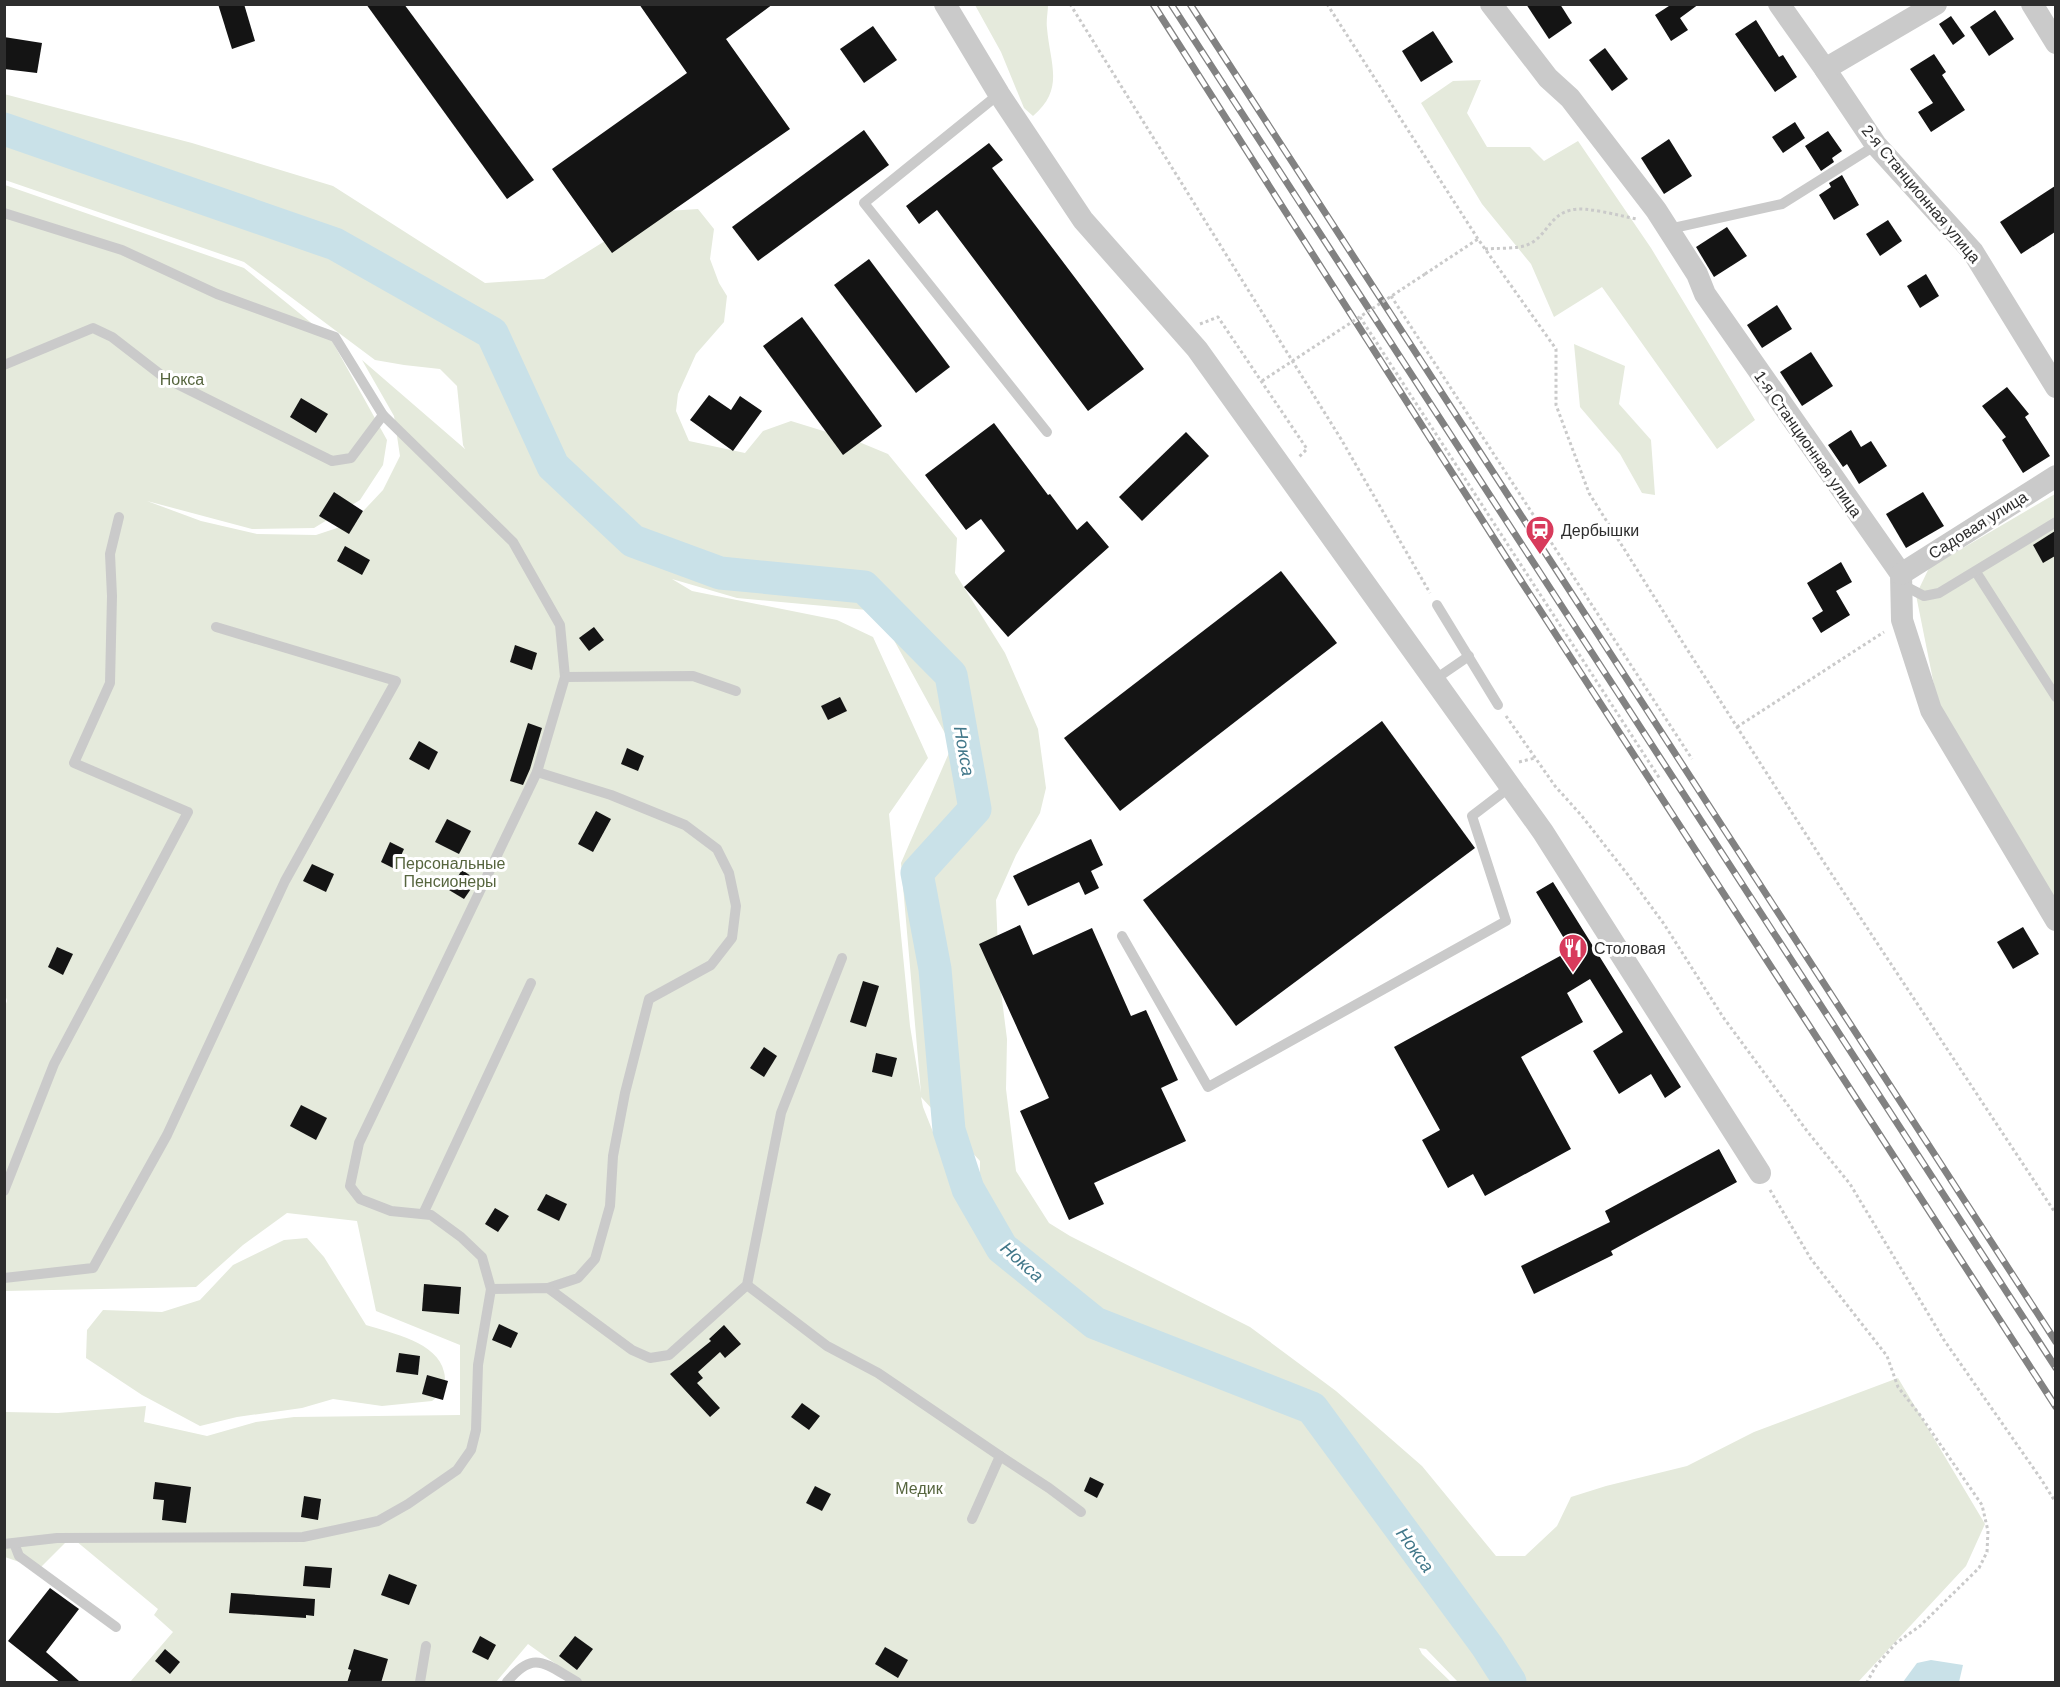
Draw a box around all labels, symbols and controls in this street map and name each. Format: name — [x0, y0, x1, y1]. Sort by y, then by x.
street label: 2-я Станционная улица — [1858, 122, 1984, 266]
street label: 1-я Станционная улица — [1751, 368, 1865, 520]
park label: Нокса — [160, 371, 204, 388]
street label: Садовая улица — [1926, 488, 2031, 562]
station icon: Дербышки — [1524, 514, 1556, 556]
place label: Дербышки — [1561, 522, 1639, 539]
water label: Нокса — [950, 724, 978, 778]
park label: Персональные Пенсионеры — [394, 855, 506, 890]
restaurant icon: Столовая — [1557, 932, 1589, 974]
place label: Столовая — [1594, 940, 1666, 957]
water label: Нокса — [997, 1238, 1047, 1286]
park label: Медик — [895, 1480, 944, 1497]
water label: Нокса — [1392, 1524, 1438, 1576]

